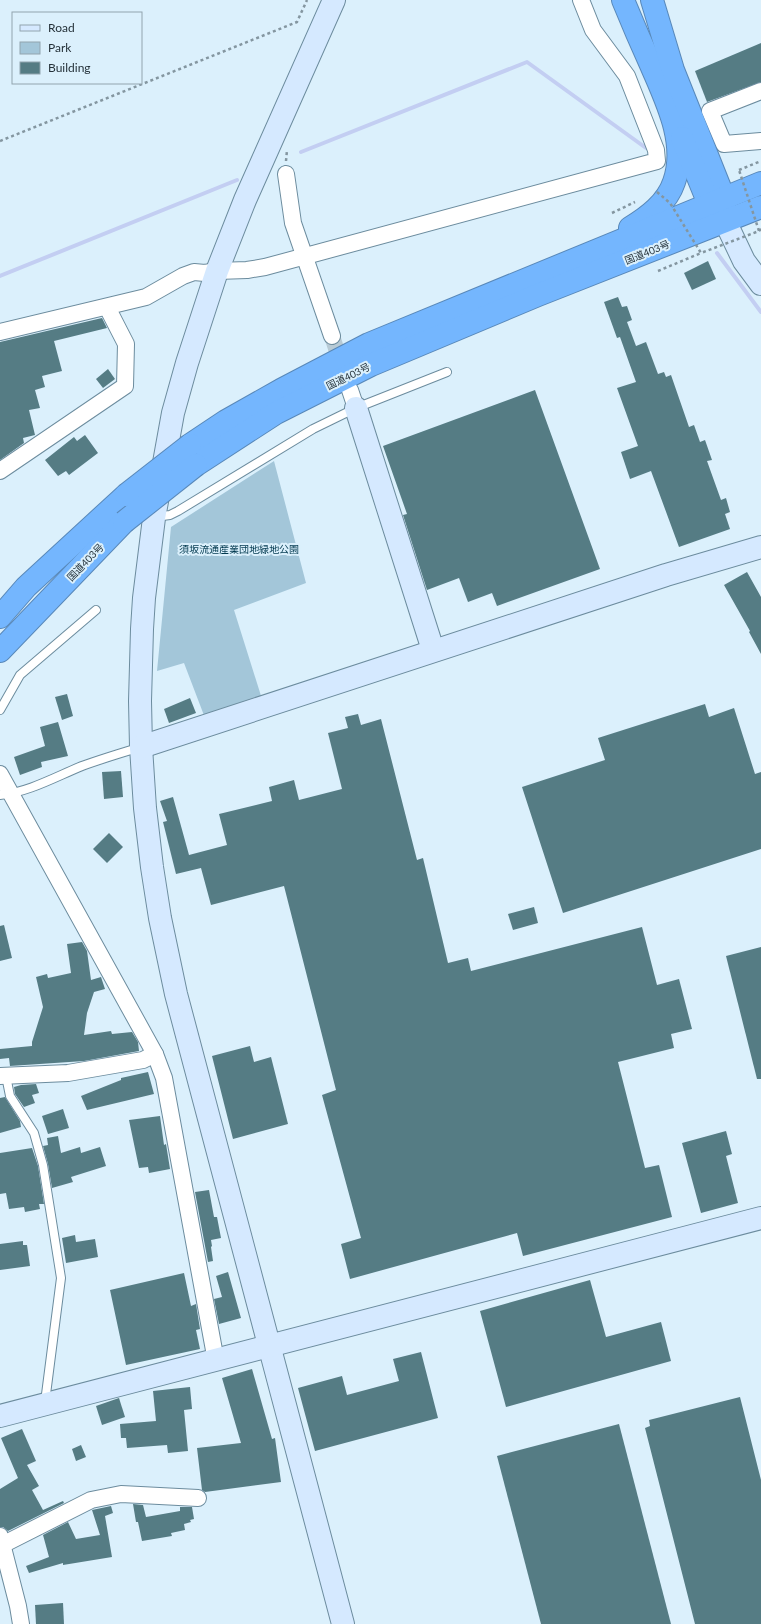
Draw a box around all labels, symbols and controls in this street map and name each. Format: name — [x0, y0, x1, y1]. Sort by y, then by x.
legend — [12, 12, 142, 84]
text: Road — [48, 20, 75, 35]
text: Park — [48, 40, 72, 55]
text: Building — [48, 60, 91, 75]
street label: 国道403号 — [623, 238, 671, 266]
street label: 国道403号 — [324, 360, 372, 392]
street label: 国道403号 — [64, 541, 106, 583]
park label: 須坂流通産業団地緑地公園 — [179, 543, 299, 555]

